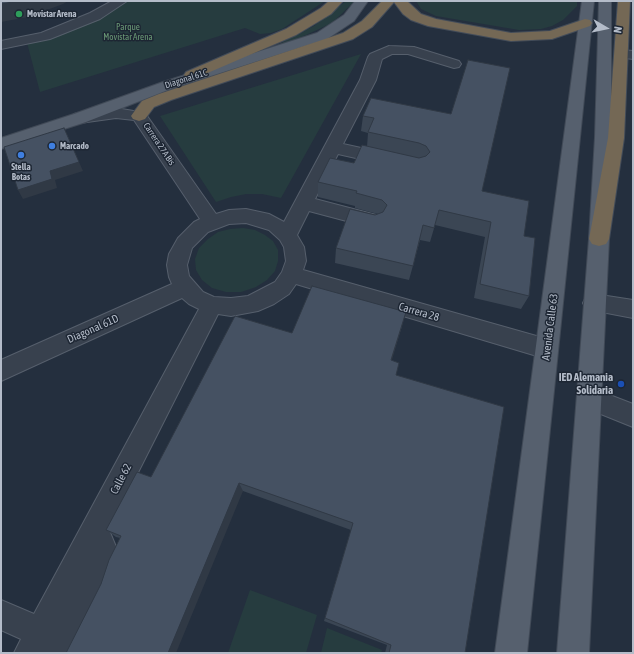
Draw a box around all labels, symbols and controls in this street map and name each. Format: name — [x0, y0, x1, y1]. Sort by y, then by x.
north arrow — [586, 8, 626, 48]
marker: Movistar Arena — [14, 9, 24, 19]
place label: Movistar Arena — [27, 9, 76, 19]
park label: Parque Movistar Arena — [103, 22, 153, 43]
text: N — [611, 26, 624, 34]
street label: Diagonal 61C — [163, 67, 209, 91]
street label: Carrera 27A Bis — [141, 121, 177, 167]
marker: Marcado — [47, 141, 57, 151]
place label: Marcado — [60, 141, 89, 151]
marker: Stella Botas — [16, 150, 26, 160]
place label: Stella Botas — [11, 162, 31, 183]
street label: Avenida Calle 63 — [539, 293, 561, 361]
street label: Carrera 28 — [397, 300, 441, 324]
street label: Diagonal 61D — [65, 312, 121, 346]
place label: IED Alemania Solidaria — [559, 371, 613, 397]
marker: IED Alemania Solidaria — [616, 379, 626, 389]
street label: Calle 62 — [108, 461, 134, 497]

